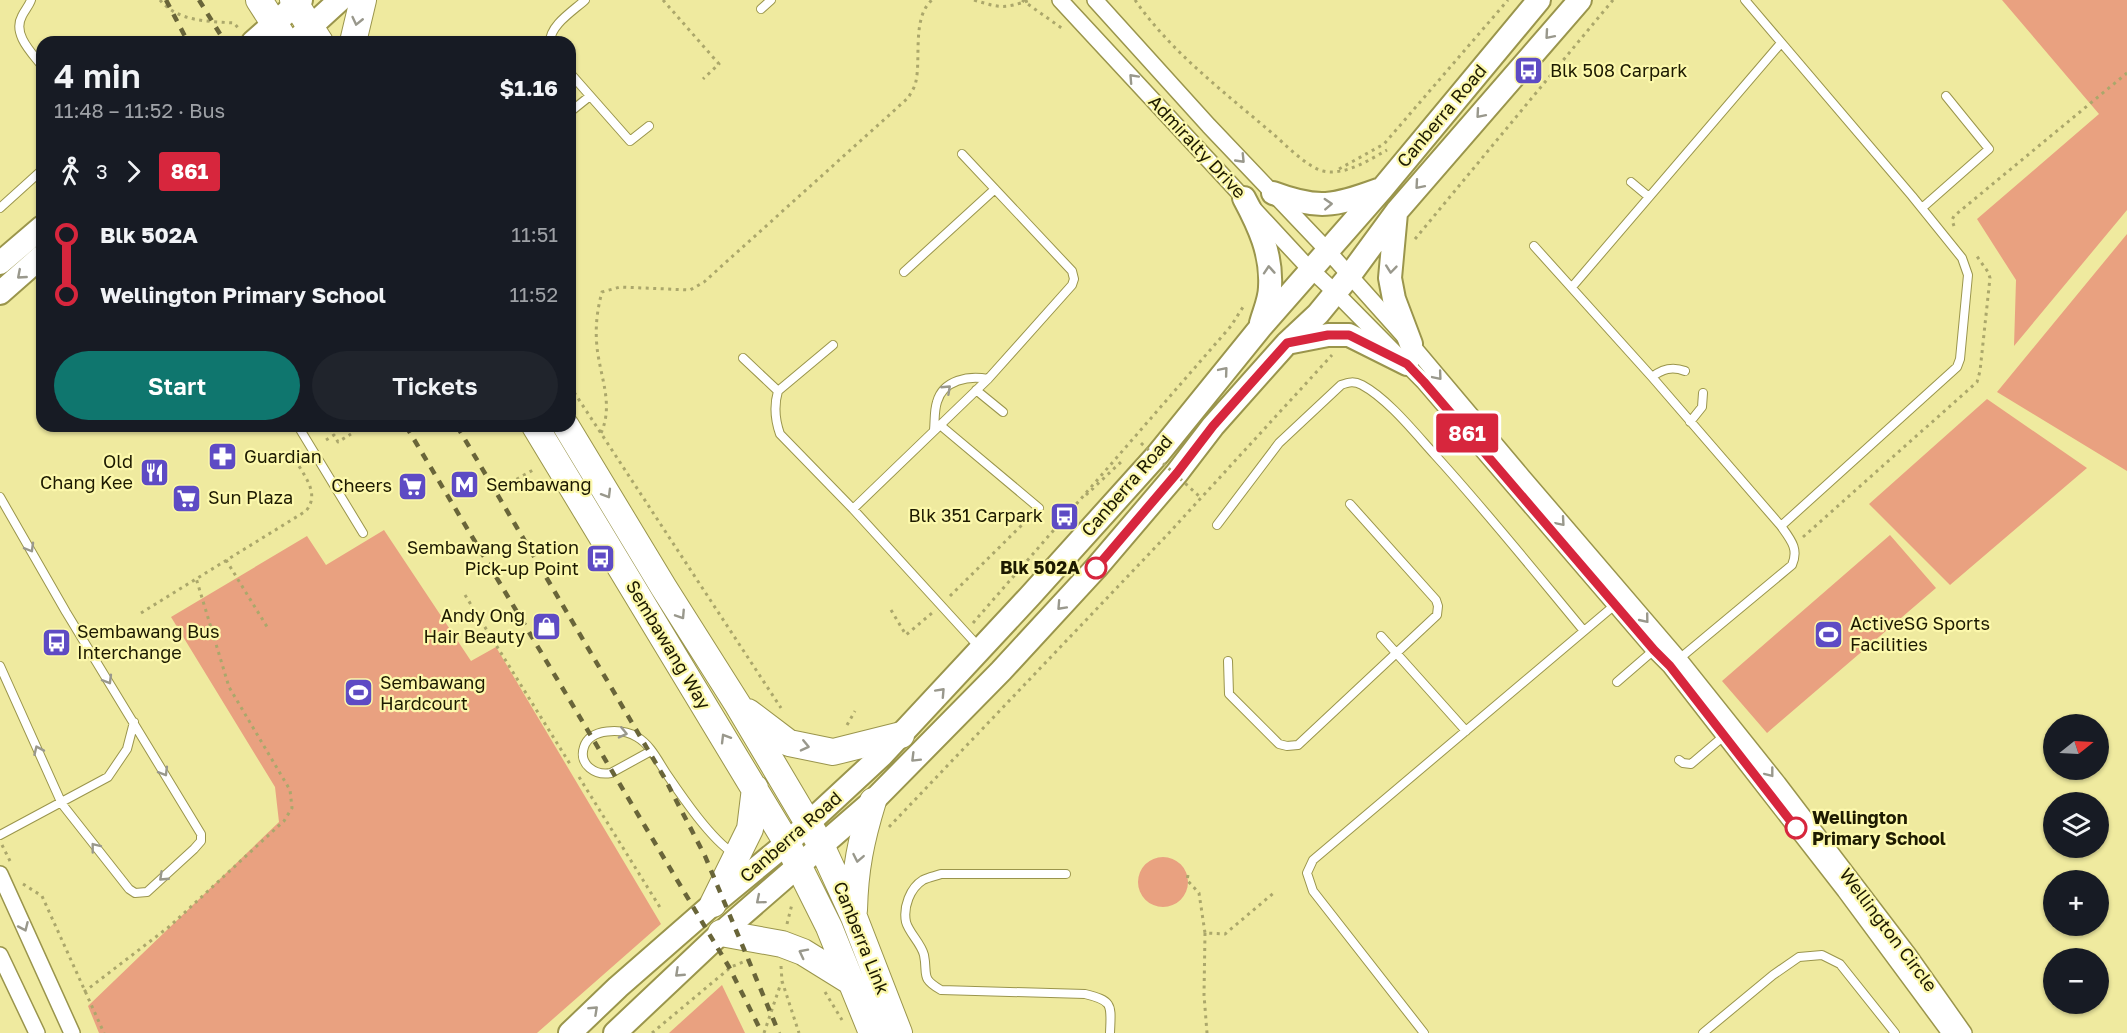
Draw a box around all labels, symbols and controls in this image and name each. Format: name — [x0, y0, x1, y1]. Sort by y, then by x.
one-way arrow — [351, 15, 364, 25]
one-way arrow — [1545, 28, 1556, 39]
bus stop icon: Blk 508 Carpark — [1513, 55, 1545, 87]
text: 4 min — [54, 56, 141, 95]
street label: Canberra Road — [1392, 59, 1491, 171]
place label: Blk 508 Carpark — [1550, 59, 1687, 81]
text: $1.16 — [500, 74, 558, 101]
one-way arrow — [1129, 74, 1140, 85]
street label: Admiralty Drive — [1144, 90, 1251, 202]
text: 11:48 – 11:52 · Bus — [54, 98, 225, 122]
one-way arrow — [1476, 107, 1487, 118]
one-way arrow — [1234, 153, 1245, 163]
icon: walk — [54, 155, 87, 188]
icon: forward — [117, 155, 150, 188]
text: 861 — [171, 158, 208, 184]
text: 3 — [96, 159, 108, 183]
one-way arrow — [1415, 178, 1426, 189]
one-way arrow — [1324, 197, 1333, 210]
text: Blk 502A — [100, 221, 198, 248]
text: 11:51 — [511, 222, 558, 246]
one-way arrow — [1385, 265, 1398, 274]
one-way arrow — [1263, 266, 1276, 275]
one-way arrow — [17, 268, 28, 279]
text: Wellington Primary School — [100, 281, 386, 308]
text: 11:52 — [509, 282, 558, 306]
button: Start — [54, 351, 300, 420]
button: Tickets — [312, 351, 558, 420]
one-way arrow — [1217, 367, 1228, 378]
one-way arrow — [1431, 369, 1442, 380]
one-way arrow — [940, 385, 950, 396]
line badge: 861 — [1432, 414, 1502, 452]
text: 861 — [1448, 420, 1486, 446]
street label: Canberra Road — [1076, 430, 1176, 541]
pharmacy icon: Guardian — [207, 441, 239, 473]
place label: Guardian — [244, 445, 322, 467]
place label: Old Chang Kee — [40, 450, 133, 493]
restaurant icon: Old Chang Kee — [138, 456, 170, 488]
metro station icon: Sembawang — [449, 469, 481, 501]
supermarket icon: Cheers — [397, 470, 429, 502]
place label: Sembawang — [486, 473, 591, 495]
place label: Cheers — [331, 474, 392, 496]
supermarket icon: Sun Plaza — [171, 482, 203, 514]
place label: Sun Plaza — [208, 486, 293, 508]
one-way arrow — [600, 488, 612, 498]
bus stop icon: Blk 351 Carpark — [1048, 500, 1080, 532]
place label: Blk 351 Carpark — [908, 504, 1043, 526]
one-way arrow — [1554, 515, 1565, 526]
place label: Sembawang Station Pick-up Point — [407, 536, 579, 579]
one-way arrow — [22, 542, 34, 552]
bus stop icon: Sembawang Station Pick-up Point — [584, 542, 616, 574]
place label: Blk 502A — [1000, 556, 1080, 578]
marker: Blk 502A — [1085, 557, 1107, 579]
street label: Sembawang Way — [622, 576, 716, 713]
one-way arrow — [1057, 599, 1068, 610]
place label: Andy Ong Hair Beauty — [424, 604, 525, 647]
one-way arrow — [674, 608, 685, 619]
shop icon: Andy Ong Hair Beauty — [530, 610, 562, 642]
one-way arrow — [1637, 612, 1648, 623]
place label: ActiveSG Sports Facilities — [1850, 612, 1990, 655]
sports icon: ActiveSG Sports Facilities — [1813, 618, 1845, 650]
place label: Sembawang Bus Interchange — [77, 620, 219, 663]
bus stop icon: Sembawang Bus Interchange — [40, 626, 72, 658]
place label: Sembawang Hardcourt — [380, 671, 485, 714]
one-way arrow — [100, 674, 112, 684]
sports icon: Sembawang Hardcourt — [343, 677, 375, 709]
one-way arrow — [934, 689, 945, 699]
north arrow — [2043, 714, 2109, 780]
map controls — [2043, 714, 2109, 1014]
one-way arrow — [618, 726, 628, 739]
one-way arrow — [720, 734, 732, 744]
one-way arrow — [800, 739, 810, 752]
one-way arrow — [33, 746, 45, 757]
one-way arrow — [912, 751, 923, 762]
one-way arrow — [157, 766, 168, 776]
one-way arrow — [1763, 767, 1774, 778]
street label: Canberra Road — [735, 786, 846, 886]
button: layers — [2043, 792, 2109, 858]
place label: Wellington Primary School — [1812, 806, 1946, 849]
marker: Wellington Primary School — [1785, 817, 1807, 839]
one-way arrow — [92, 842, 103, 853]
one-way arrow — [852, 853, 865, 863]
street label: Wellington Circle — [1835, 863, 1942, 995]
one-way arrow — [159, 870, 170, 881]
button: + — [2043, 870, 2109, 936]
street label: Canberra Link — [829, 878, 895, 997]
one-way arrow — [756, 893, 767, 904]
one-way arrow — [17, 920, 29, 931]
button: − — [2043, 948, 2109, 1014]
one-way arrow — [799, 949, 809, 960]
one-way arrow — [675, 966, 685, 977]
one-way arrow — [588, 1006, 598, 1017]

